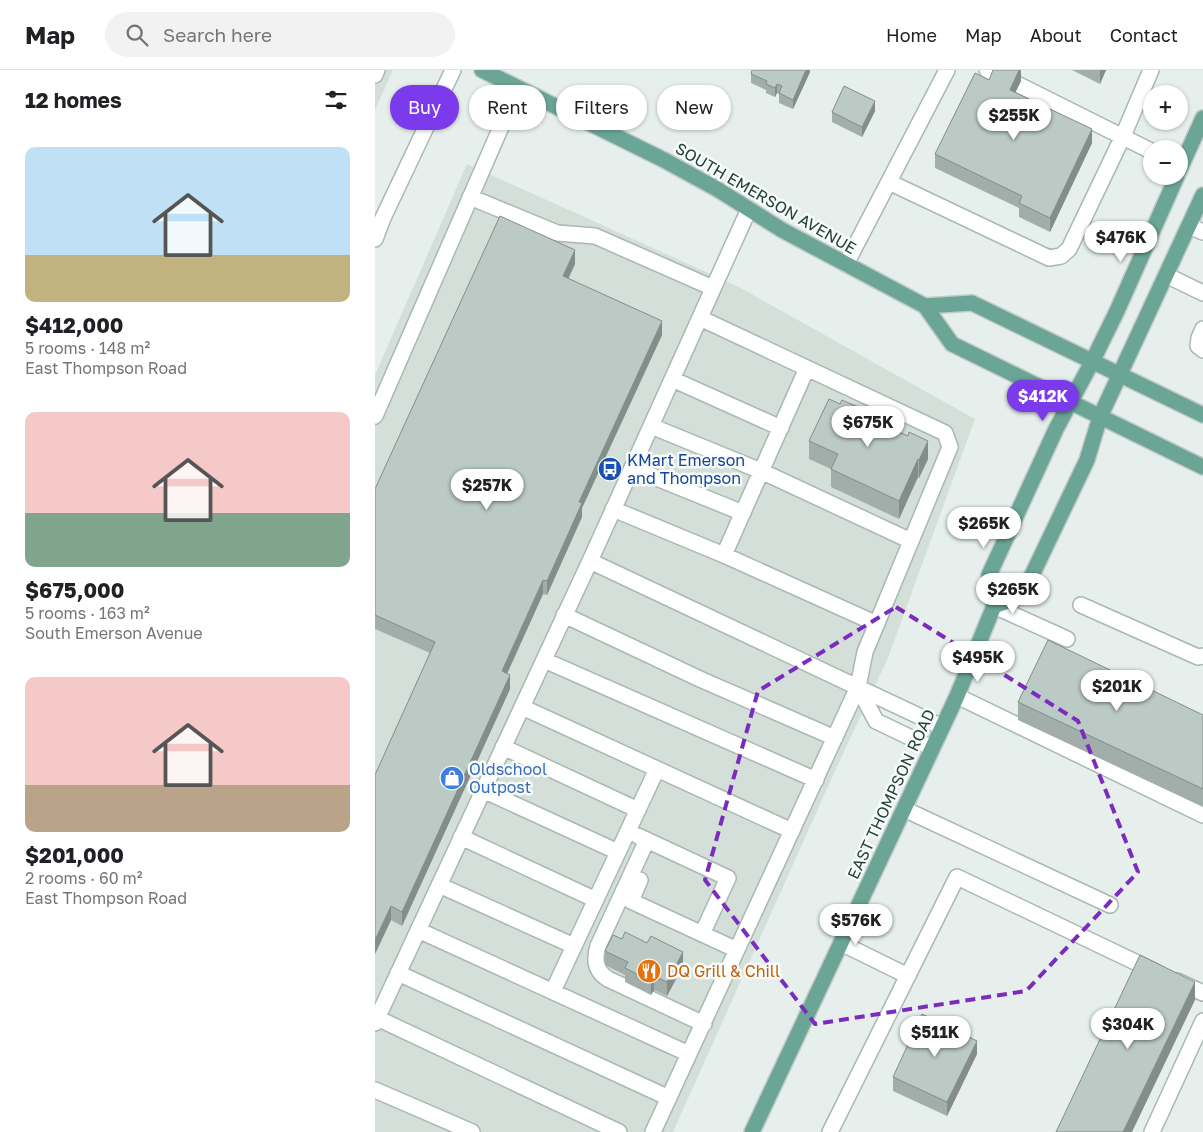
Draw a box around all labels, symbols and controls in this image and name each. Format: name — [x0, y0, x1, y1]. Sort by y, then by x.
search box — [105, 12, 455, 57]
text: Map — [25, 20, 75, 49]
icon: search — [123, 21, 151, 49]
text: Search here — [163, 23, 272, 46]
text: Home — [886, 24, 937, 46]
text: Map — [965, 24, 1002, 46]
text: About — [1030, 24, 1082, 46]
text: Contact — [1110, 24, 1178, 46]
chip: Buy — [390, 85, 459, 130]
chip: Rent — [469, 85, 546, 130]
chip: Filters — [556, 85, 647, 130]
chip: New — [657, 85, 731, 130]
map controls — [1143, 85, 1188, 185]
button: + — [1143, 85, 1188, 130]
icon: filters — [322, 86, 350, 114]
text: 12 homes — [25, 87, 122, 113]
pin: $255K — [979, 98, 1049, 141]
text: $255K — [988, 105, 1040, 125]
street label: SOUTH EMERSON AVENUE — [672, 138, 860, 258]
button: − — [1143, 140, 1188, 185]
icon: home — [143, 180, 233, 270]
pin: $476K — [1086, 220, 1156, 263]
text: $476K — [1095, 227, 1147, 247]
text: $412,000 — [25, 312, 124, 338]
text: 5 rooms · 148 m² — [25, 338, 150, 358]
text: East Thompson Road — [25, 358, 187, 378]
pin: $412K — [1008, 380, 1078, 422]
text: $412K — [1018, 386, 1068, 406]
pin: $675K — [833, 406, 903, 448]
text: $675K — [843, 412, 893, 432]
icon: home — [143, 445, 233, 535]
place label: KMart Emerson and Thompson — [627, 450, 745, 488]
bus stop icon: KMart Emerson and Thompson — [597, 456, 623, 482]
pin: $257K — [452, 468, 522, 511]
text: $257K — [462, 475, 512, 495]
pin: $265K — [949, 506, 1019, 549]
text: $265K — [958, 513, 1010, 533]
pin: $265K — [978, 572, 1048, 615]
text: $675,000 — [25, 577, 124, 603]
text: $265K — [987, 579, 1039, 599]
text: 5 rooms · 163 m² — [25, 603, 150, 623]
text: South Emerson Avenue — [25, 623, 203, 643]
pin: $495K — [943, 640, 1013, 683]
text: $495K — [952, 647, 1004, 667]
pin: $201K — [1082, 670, 1152, 712]
text: $201K — [1092, 676, 1142, 696]
street label: EAST THOMPSON ROAD — [843, 706, 939, 882]
icon: home — [143, 710, 233, 800]
place label: Oldschool Outpost — [469, 759, 547, 797]
shop icon: Oldschool Outpost — [439, 765, 465, 791]
text: $201,000 — [25, 842, 124, 868]
text: 2 rooms · 60 m² — [25, 868, 143, 888]
text: East Thompson Road — [25, 888, 187, 908]
pin: $576K — [821, 904, 891, 946]
text: $576K — [831, 910, 881, 930]
restaurant icon: DQ Grill & Chill — [636, 958, 662, 984]
place label: DQ Grill & Chill — [667, 961, 780, 981]
pin: $304K — [1093, 1008, 1163, 1050]
text: $304K — [1102, 1014, 1154, 1034]
pin: $511K — [900, 1016, 970, 1058]
text: $511K — [911, 1022, 959, 1042]

